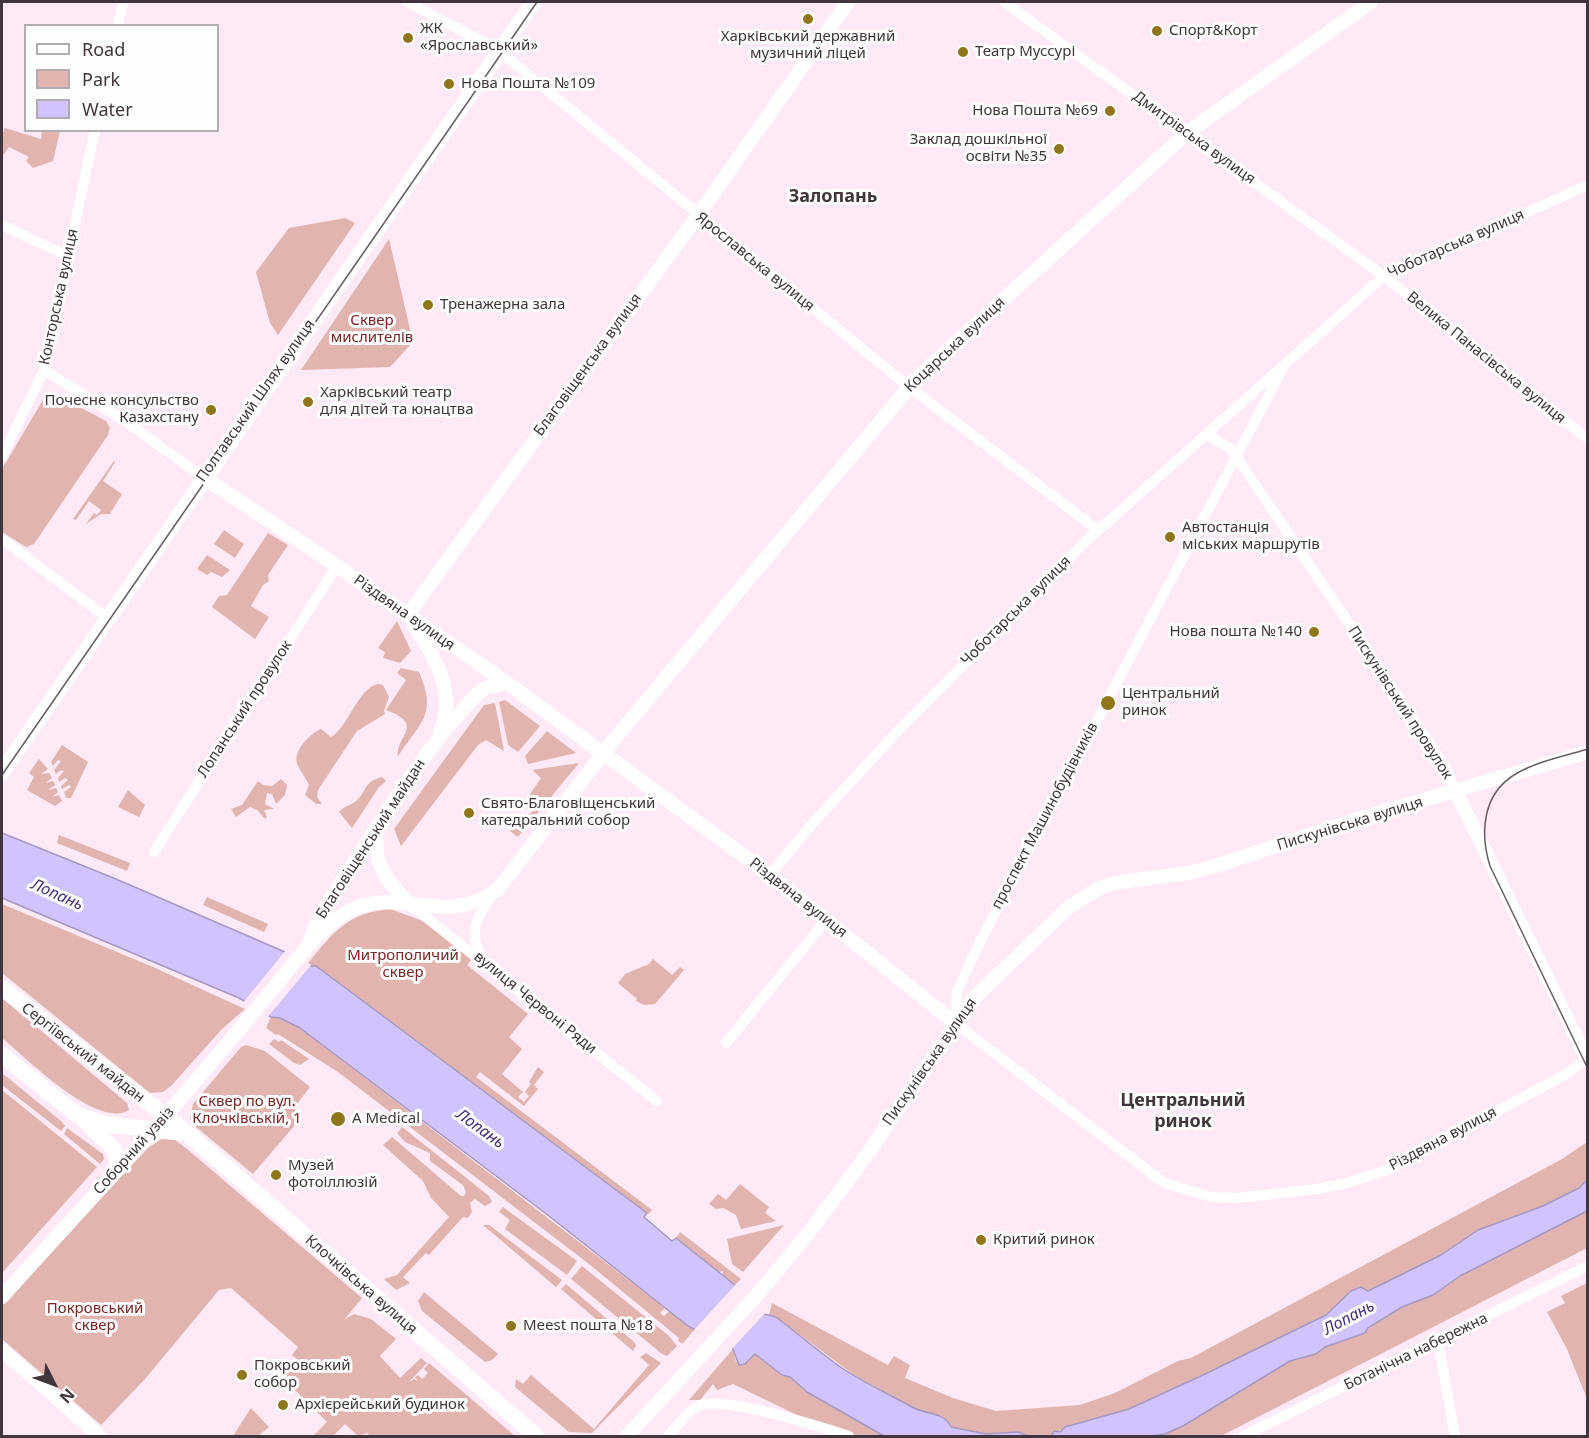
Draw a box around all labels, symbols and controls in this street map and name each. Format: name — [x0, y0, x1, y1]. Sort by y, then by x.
marker: Харківський державний музичний ліцей — [801, 12, 815, 26]
place label: ЖК «Ярославський» — [420, 20, 538, 55]
place label: Спорт&Корт — [1169, 22, 1257, 40]
legend — [24, 24, 219, 132]
marker: Спорт&Корт — [1150, 24, 1164, 38]
place label: Харківський державний музичний ліцей — [721, 28, 895, 63]
marker: ЖК «Ярославський» — [401, 31, 415, 45]
text: Road — [82, 37, 125, 61]
place label: Театр Муссурі — [975, 43, 1075, 61]
marker: Театр Муссурі — [956, 45, 970, 59]
text: Park — [82, 67, 120, 91]
place label: Нова Пошта №109 — [461, 75, 595, 93]
marker: Нова Пошта №109 — [442, 77, 456, 91]
street label: Дмитрівська вулиця — [1129, 88, 1259, 188]
text: Water — [82, 97, 133, 121]
place label: Нова Пошта №69 — [972, 102, 1098, 120]
marker: Нова Пошта №69 — [1103, 104, 1117, 118]
place label: Заклад дошкільної освіти №35 — [910, 131, 1047, 166]
marker: Заклад дошкільної освіти №35 — [1052, 142, 1066, 156]
district label: Залопань — [789, 186, 877, 208]
street label: Чоботарська вулиця — [1385, 206, 1527, 282]
street label: Ярославська вулиця — [692, 209, 818, 315]
street label: Конторська вулиця — [36, 227, 82, 367]
street label: Велика Панасівська вулиця — [1403, 288, 1569, 428]
street label: Благовіщенська вулиця — [530, 290, 646, 440]
street label: Коцарська вулиця — [901, 294, 1009, 396]
place label: Тренажерна зала — [440, 296, 565, 314]
marker: Тренажерна зала — [421, 298, 435, 312]
park label: Сквер мислителів — [331, 312, 413, 347]
street label: Полтавський Шлях вулиця — [193, 316, 319, 486]
place label: Харківський театр для дітей та юнацтва — [320, 384, 474, 419]
place label: Почесне консульство Казахстану — [45, 392, 199, 427]
marker: Харківський театр для дітей та юнацтва — [301, 395, 315, 409]
marker: Почесне консульство Казахстану — [204, 403, 218, 417]
place label: Автостанція міських маршрутів — [1182, 519, 1320, 554]
marker: Автостанція міських маршрутів — [1163, 530, 1177, 544]
street label: Чоботарська вулиця — [957, 552, 1075, 670]
street label: Різдвяна вулиця — [350, 571, 458, 655]
place label: Нова пошта №140 — [1170, 623, 1302, 641]
street label: Пискунівський провулок — [1344, 623, 1456, 783]
marker: Нова пошта №140 — [1307, 625, 1321, 639]
street label: Лопанський провулок — [194, 637, 296, 781]
place label: Центральний ринок — [1122, 685, 1220, 720]
marker: Центральний ринок — [1099, 694, 1117, 712]
street label: проспект Машинобудівників — [988, 719, 1102, 913]
street label: Благовіщенський майдан — [313, 756, 429, 922]
street label: Пискунівська вулиця — [1275, 793, 1425, 855]
place label: Свято-Благовіщенський катедральний собор — [481, 795, 655, 830]
marker: Свято-Благовіщенський катедральний собор — [462, 806, 476, 820]
street label: Різдвяна вулиця — [746, 854, 850, 942]
water label: Лопань — [28, 875, 86, 915]
park label: Митрополичий сквер — [347, 947, 459, 982]
street label: вулиця Червоні Ряди — [470, 948, 600, 1058]
street label: Пискунівська вулиця — [879, 995, 981, 1129]
street label: Сергіївський майдан — [18, 999, 148, 1107]
district label: Центральний ринок — [1120, 1090, 1246, 1132]
park label: Сквер по вул. Клочківській, 1 — [192, 1093, 302, 1128]
street label: Соборний узвіз — [90, 1103, 178, 1199]
street label: Різдвяна вулиця — [1386, 1103, 1500, 1175]
water label: Лопань — [452, 1105, 508, 1153]
marker: A Medical — [329, 1110, 347, 1128]
place label: A Medical — [352, 1110, 420, 1128]
place label: Музей фотоіллюзій — [288, 1157, 378, 1192]
marker: Музей фотоіллюзій — [269, 1168, 283, 1182]
street label: Клочківська вулиця — [301, 1231, 421, 1339]
place label: Критий ринок — [993, 1231, 1095, 1249]
marker: Критий ринок — [974, 1233, 988, 1247]
water label: Лопань — [1320, 1297, 1378, 1339]
park label: Покровський сквер — [47, 1300, 143, 1335]
street label: Ботанічна набережна — [1341, 1309, 1491, 1395]
place label: Meest пошта №18 — [523, 1317, 653, 1335]
marker: Meest пошта №18 — [504, 1319, 518, 1333]
north arrow — [24, 1354, 84, 1414]
place label: Покровський собор — [254, 1357, 351, 1392]
marker: Покровський собор — [235, 1368, 249, 1382]
text: N — [55, 1384, 80, 1408]
place label: Архієрейський будинок — [295, 1396, 465, 1414]
marker: Архієрейський будинок — [276, 1398, 290, 1412]

